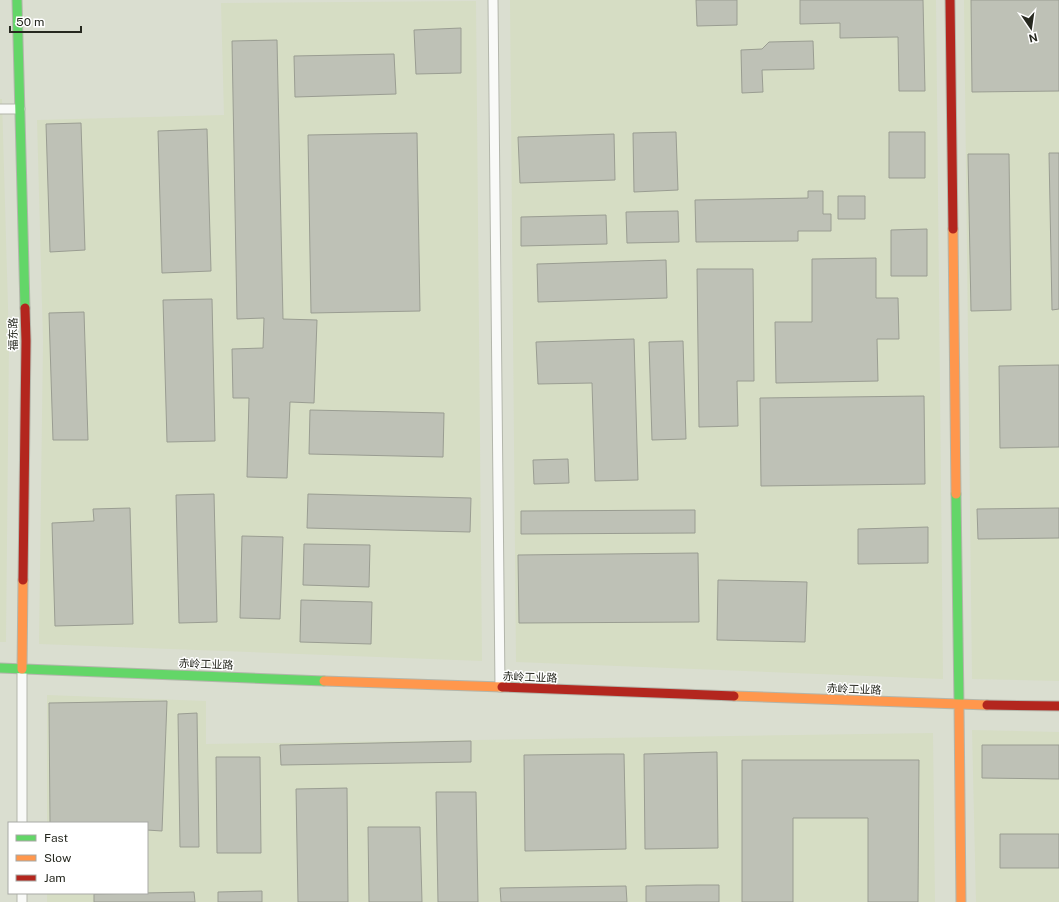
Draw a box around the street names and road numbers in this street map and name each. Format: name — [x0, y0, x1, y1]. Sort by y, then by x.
street label: 福东路 — [7, 317, 19, 351]
street label: 赤岭工业路 — [178, 657, 234, 671]
street label: 赤岭工业路 — [502, 670, 558, 684]
street label: 赤岭工业路 — [826, 682, 882, 696]

